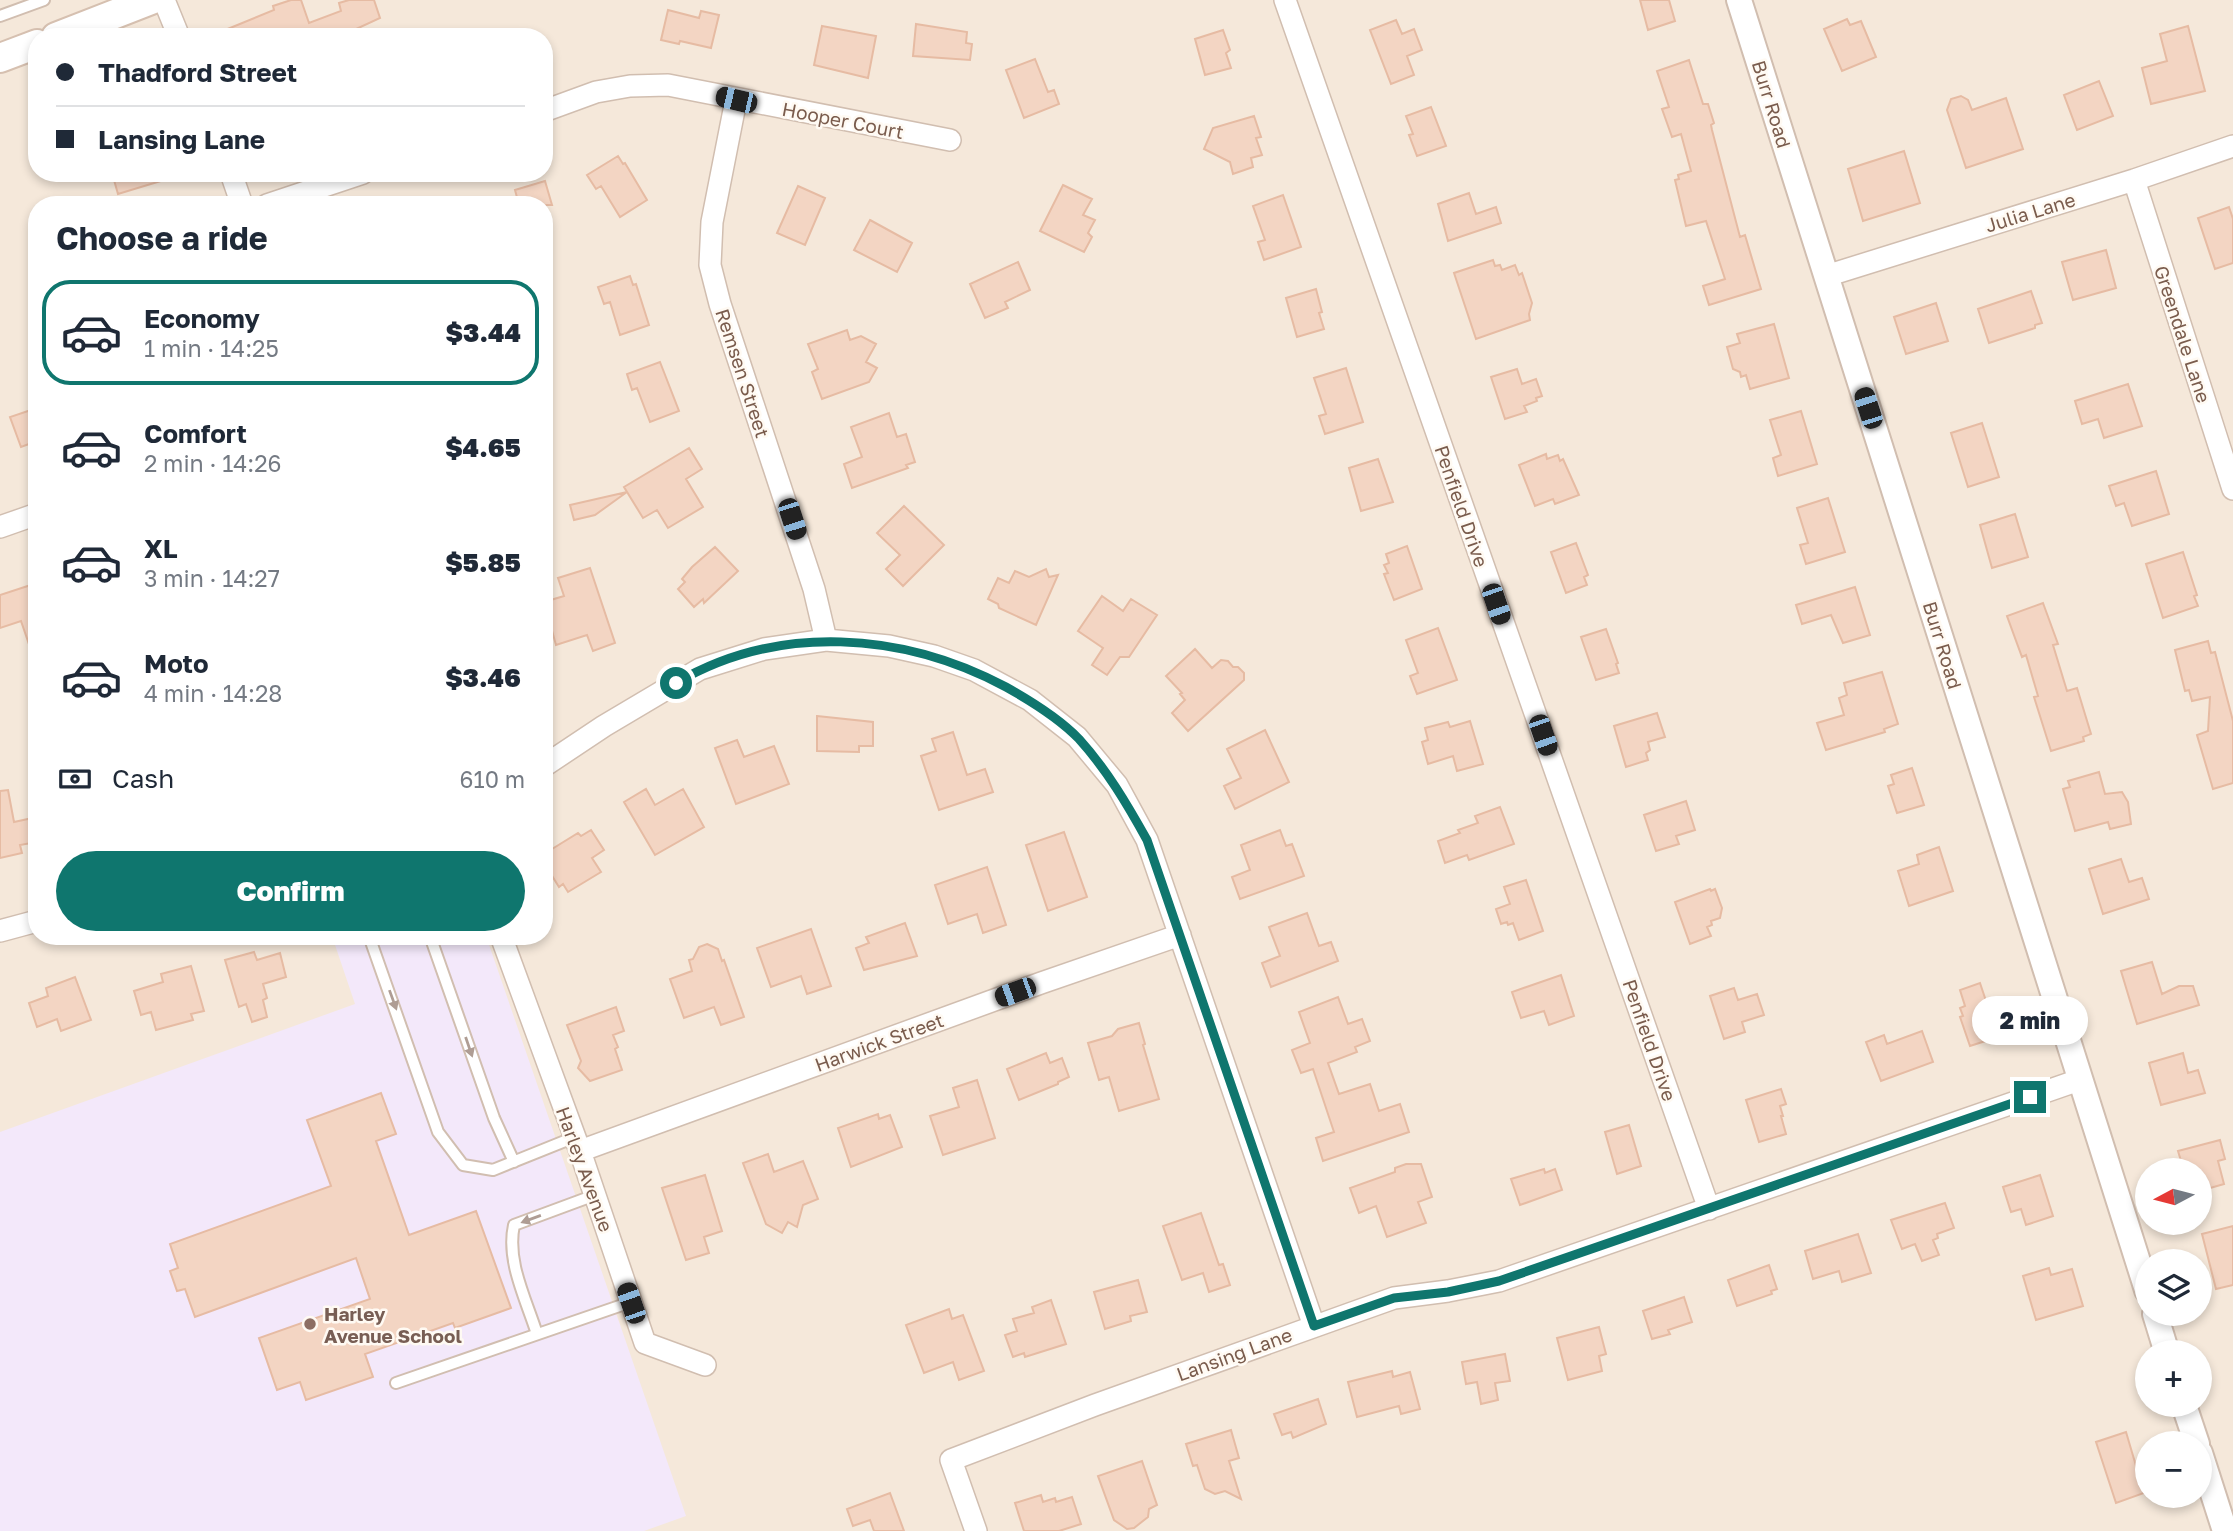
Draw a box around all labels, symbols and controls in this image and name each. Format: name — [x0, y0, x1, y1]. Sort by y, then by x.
text: Thadford Street — [98, 57, 297, 88]
street label: Burr Road — [1748, 57, 1796, 151]
car — [714, 85, 759, 115]
street label: Hooper Court — [780, 97, 906, 143]
text: Lansing Lane — [98, 124, 265, 155]
street label: Julia Lane — [1982, 187, 2078, 237]
text: Choose a ride — [56, 219, 268, 257]
street label: Greendale Lane — [2150, 262, 2216, 406]
icon: car — [60, 301, 123, 364]
text: Economy — [144, 303, 260, 334]
street label: Remsen Street — [711, 306, 775, 440]
text: $3.44 — [446, 317, 521, 348]
text: 1 min · 14:25 — [144, 334, 279, 362]
car — [1852, 385, 1885, 431]
icon: car — [60, 416, 123, 479]
text: Comfort — [144, 418, 247, 449]
text: $4.65 — [445, 432, 521, 463]
street label: Penfield Drive — [1430, 442, 1494, 570]
text: 2 min · 14:26 — [144, 449, 282, 477]
car — [776, 496, 809, 542]
icon: car — [60, 531, 123, 594]
text: XL — [144, 533, 178, 564]
text: $5.85 — [445, 547, 521, 578]
text: 3 min · 14:27 — [144, 564, 280, 592]
car — [1480, 581, 1513, 627]
street label: Burr Road — [1919, 598, 1967, 692]
icon: car — [60, 646, 123, 709]
text: Moto — [144, 648, 209, 679]
text: $3.46 — [445, 662, 521, 693]
route start — [660, 667, 692, 699]
text: 4 min · 14:28 — [144, 679, 282, 707]
car — [1527, 712, 1560, 758]
icon: cash — [56, 760, 94, 798]
text: Cash — [112, 763, 174, 794]
text: 610 m — [460, 765, 525, 793]
button: Confirm — [56, 851, 525, 931]
car — [992, 975, 1039, 1009]
street label: Penfield Drive — [1618, 976, 1682, 1104]
one-way arrow — [388, 990, 399, 1011]
callout: 2 min — [1972, 996, 2088, 1044]
text: 2 min — [2000, 1006, 2060, 1034]
street label: Harwick Street — [811, 1008, 947, 1076]
one-way arrow — [464, 1036, 475, 1057]
route end — [2014, 1081, 2046, 1113]
street label: Harley Avenue — [552, 1103, 618, 1235]
north arrow — [2135, 1158, 2212, 1236]
map controls — [2135, 1158, 2212, 1508]
one-way arrow — [520, 1213, 541, 1224]
button: layers — [2135, 1249, 2212, 1326]
car — [615, 1280, 648, 1326]
place label: Harley Avenue School — [324, 1302, 462, 1347]
marker: Harley Avenue School — [302, 1316, 318, 1332]
street label: Lansing Lane — [1173, 1322, 1295, 1386]
button: + — [2135, 1340, 2212, 1417]
button: − — [2135, 1431, 2212, 1508]

